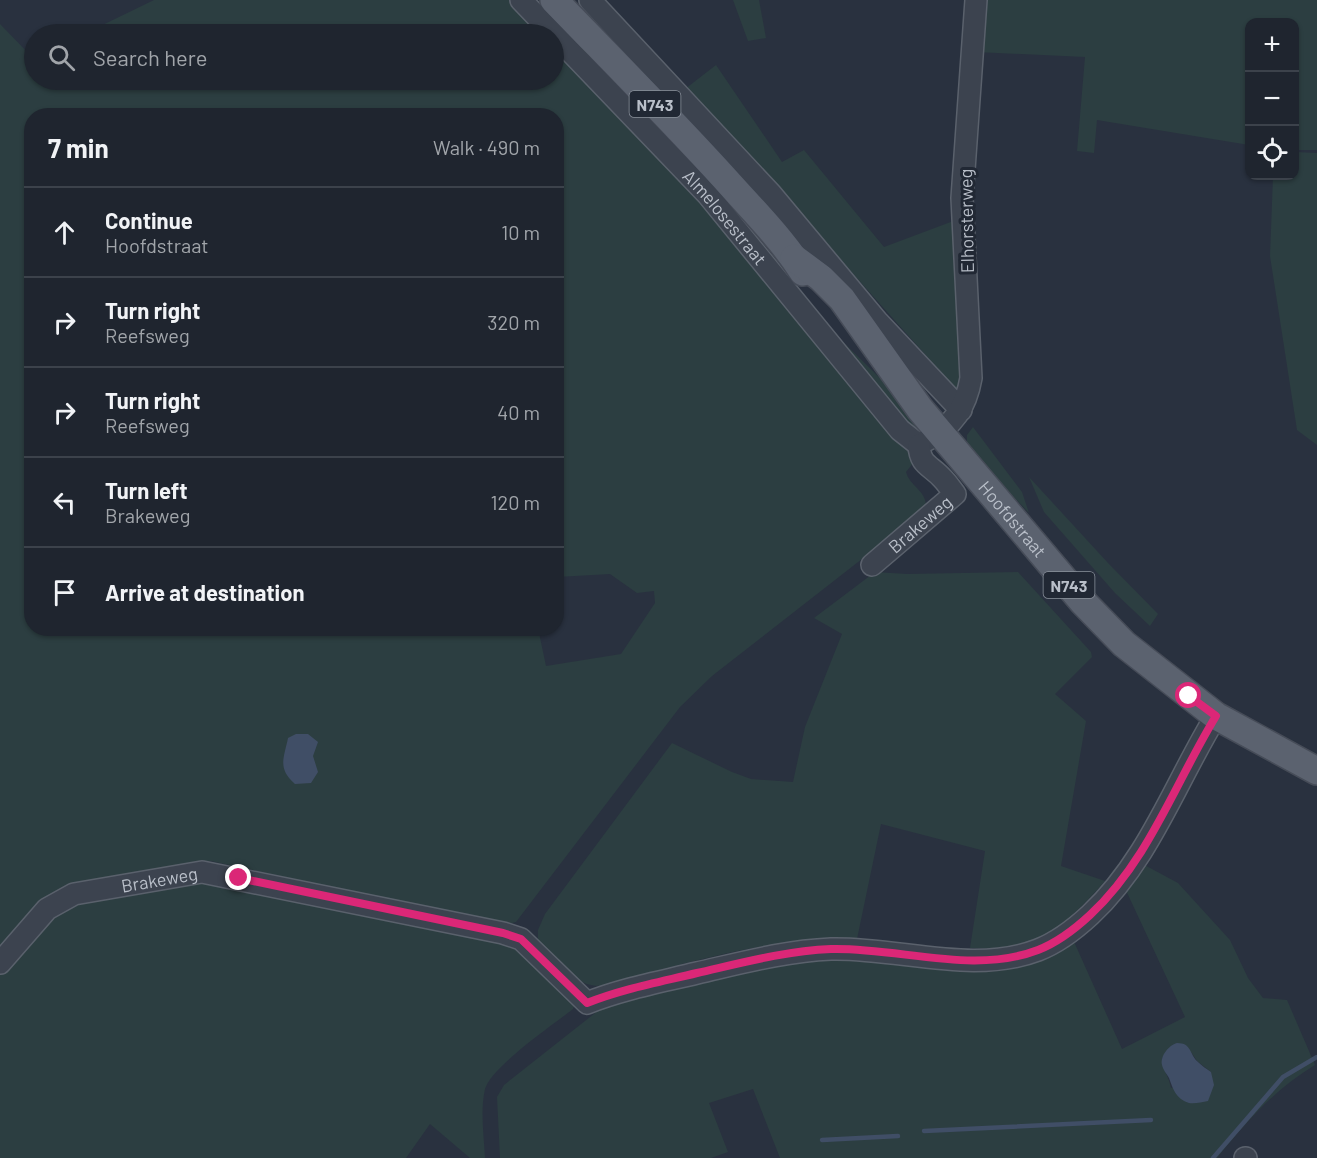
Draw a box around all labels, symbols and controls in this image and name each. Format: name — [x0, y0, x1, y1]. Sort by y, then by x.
map controls — [1245, 18, 1299, 180]
button: + — [1245, 18, 1299, 72]
search box — [24, 24, 564, 90]
icon: search — [45, 41, 78, 74]
text: Search here — [93, 44, 207, 70]
button: − — [1245, 72, 1299, 126]
road number: N743 — [630, 91, 680, 117]
button: locate — [1245, 126, 1299, 180]
text: 7 min — [48, 132, 109, 163]
text: Walk · 490 m — [433, 135, 540, 159]
street label: Almelosestraat — [678, 165, 772, 269]
street label: Elhorsterweg — [954, 169, 978, 273]
text: Continue — [105, 207, 193, 233]
icon: ahead — [48, 216, 81, 249]
text: 10 m — [501, 220, 540, 244]
text: Hoofdstraat — [105, 233, 209, 257]
text: Turn right — [105, 297, 200, 323]
icon: right — [48, 306, 81, 339]
text: 320 m — [487, 310, 540, 334]
text: Reefsweg — [105, 323, 190, 347]
text: Turn right — [105, 387, 200, 413]
icon: right — [48, 396, 81, 429]
text: 40 m — [497, 400, 540, 424]
text: Reefsweg — [105, 413, 190, 437]
street label: Hoofdstraat — [974, 476, 1051, 562]
text: Turn left — [105, 477, 188, 503]
icon: left — [48, 486, 81, 519]
text: 120 m — [490, 490, 540, 514]
street label: Brakeweg — [883, 491, 956, 557]
text: Brakeweg — [105, 503, 190, 527]
road number: N743 — [1044, 572, 1094, 598]
icon: arrive — [48, 576, 81, 609]
text: Arrive at destination — [105, 579, 304, 605]
route start — [1175, 682, 1201, 708]
street label: Brakeweg — [119, 862, 199, 897]
route end — [225, 864, 251, 890]

